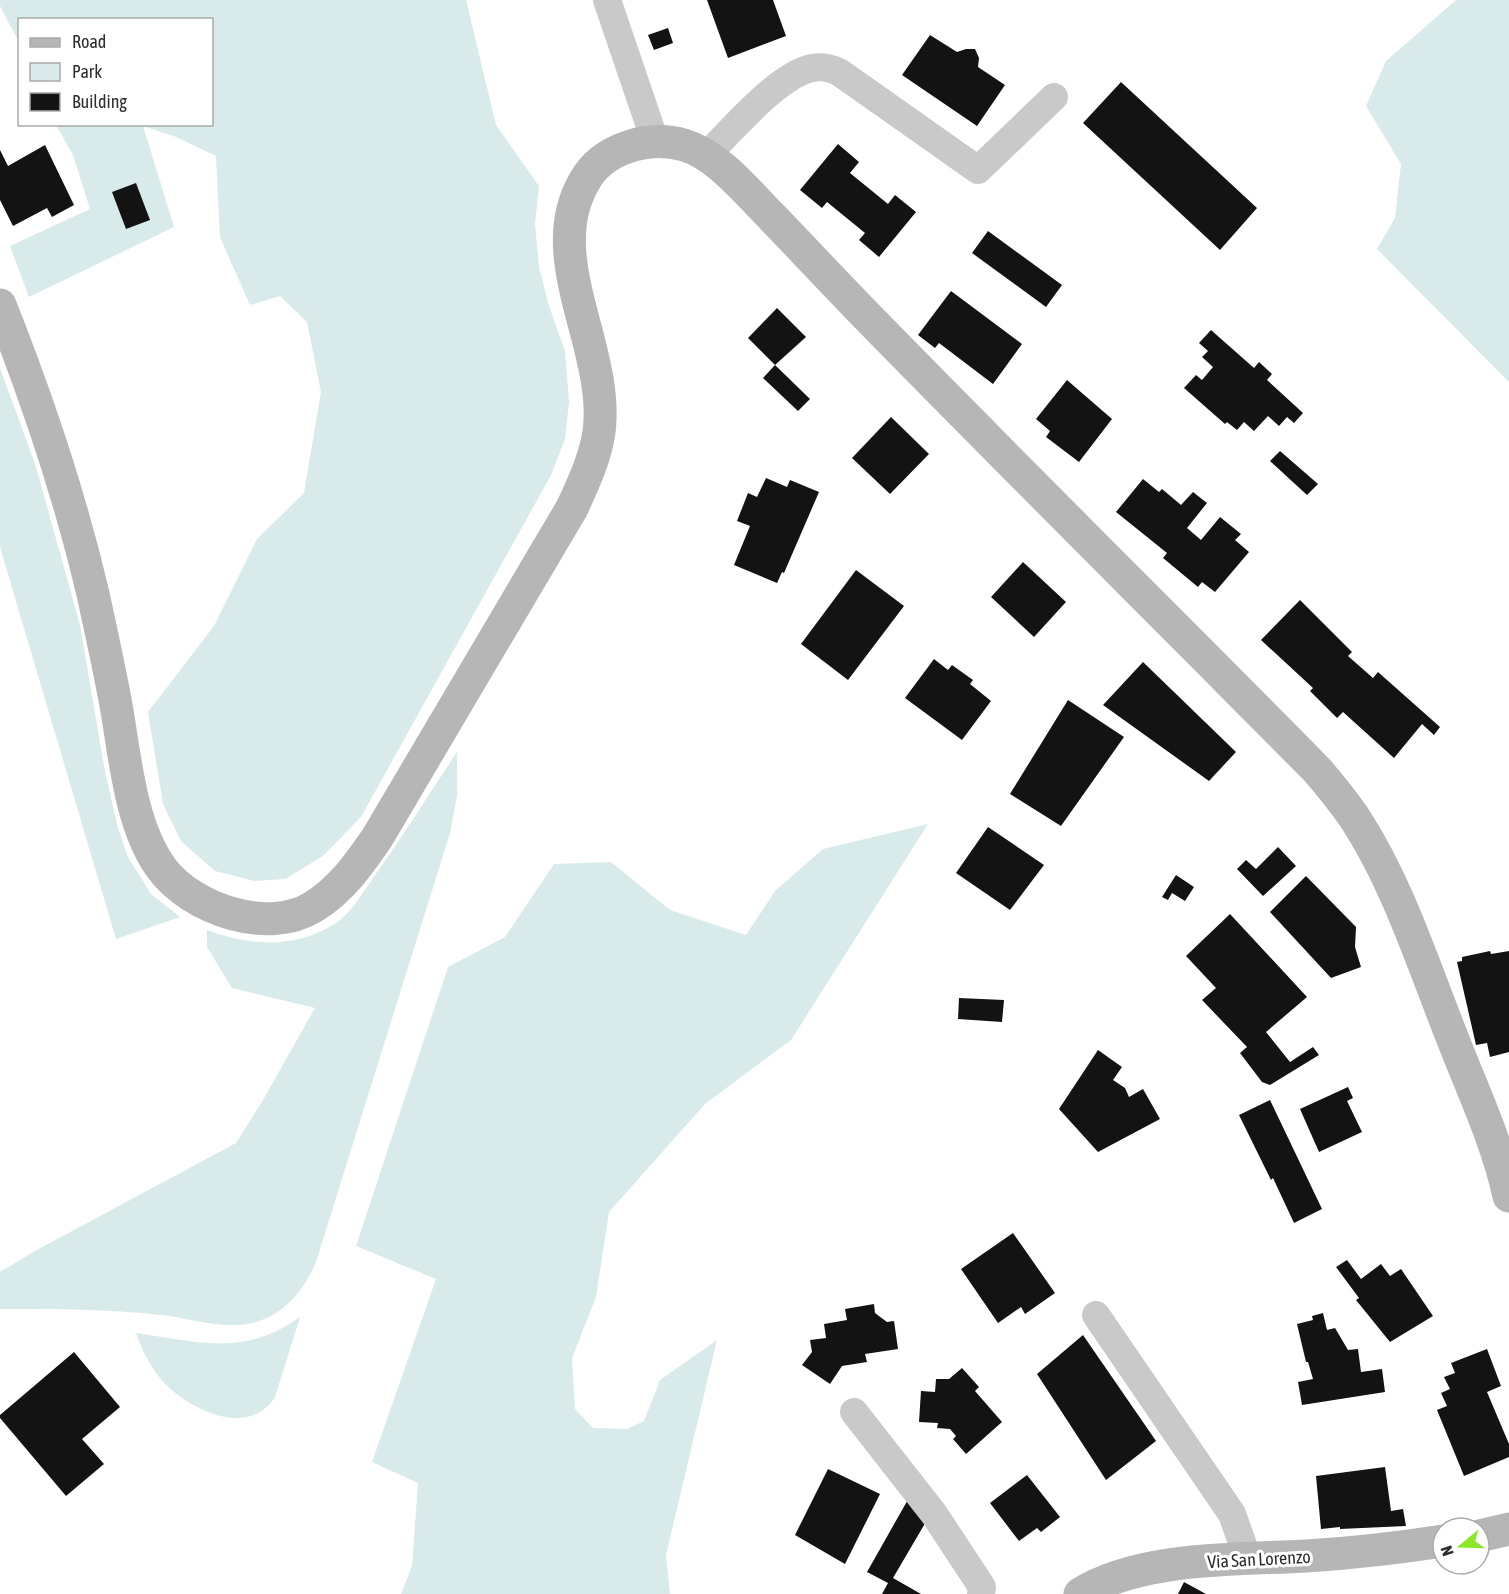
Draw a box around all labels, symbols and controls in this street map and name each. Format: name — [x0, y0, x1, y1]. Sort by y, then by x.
legend — [18, 18, 213, 126]
text: Road — [72, 31, 106, 52]
text: Park — [72, 61, 102, 82]
text: Building — [72, 91, 127, 112]
north arrow — [1431, 1516, 1491, 1576]
text: N — [1437, 1543, 1457, 1558]
street label: Via San Lorenzo — [1207, 1546, 1311, 1572]

